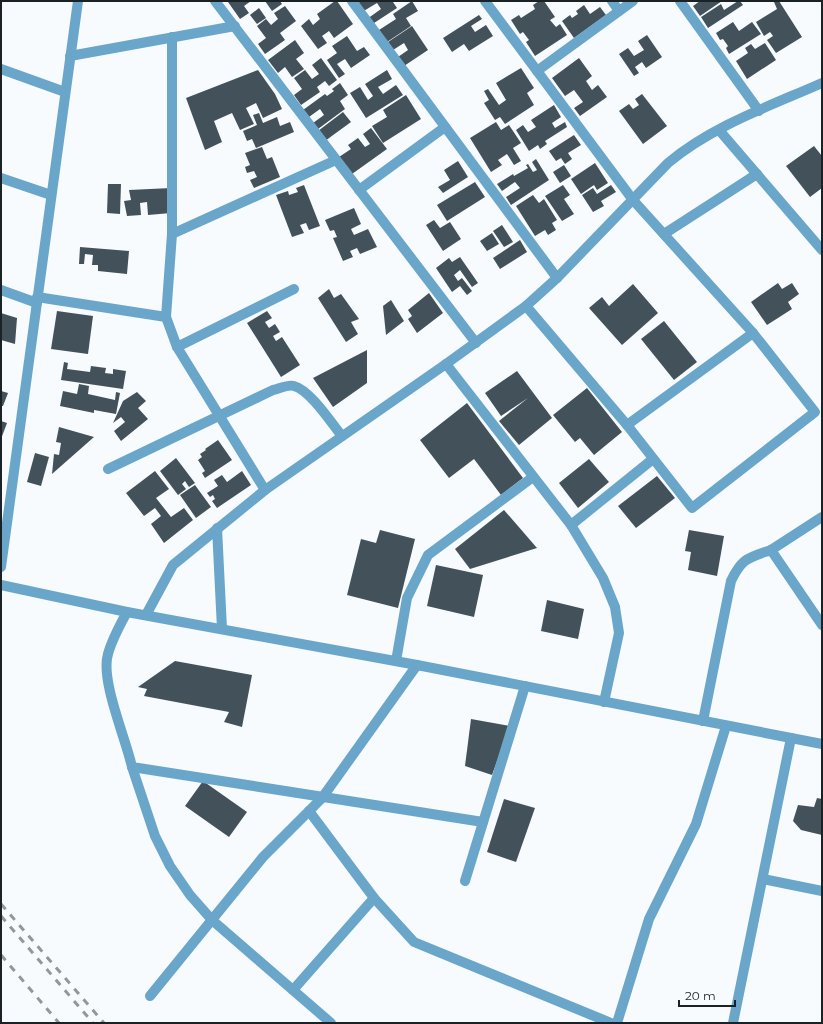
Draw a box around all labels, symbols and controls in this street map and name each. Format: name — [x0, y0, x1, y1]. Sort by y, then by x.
scale bar — [679, 982, 735, 1008]
text: 20 m — [685, 988, 716, 1003]

